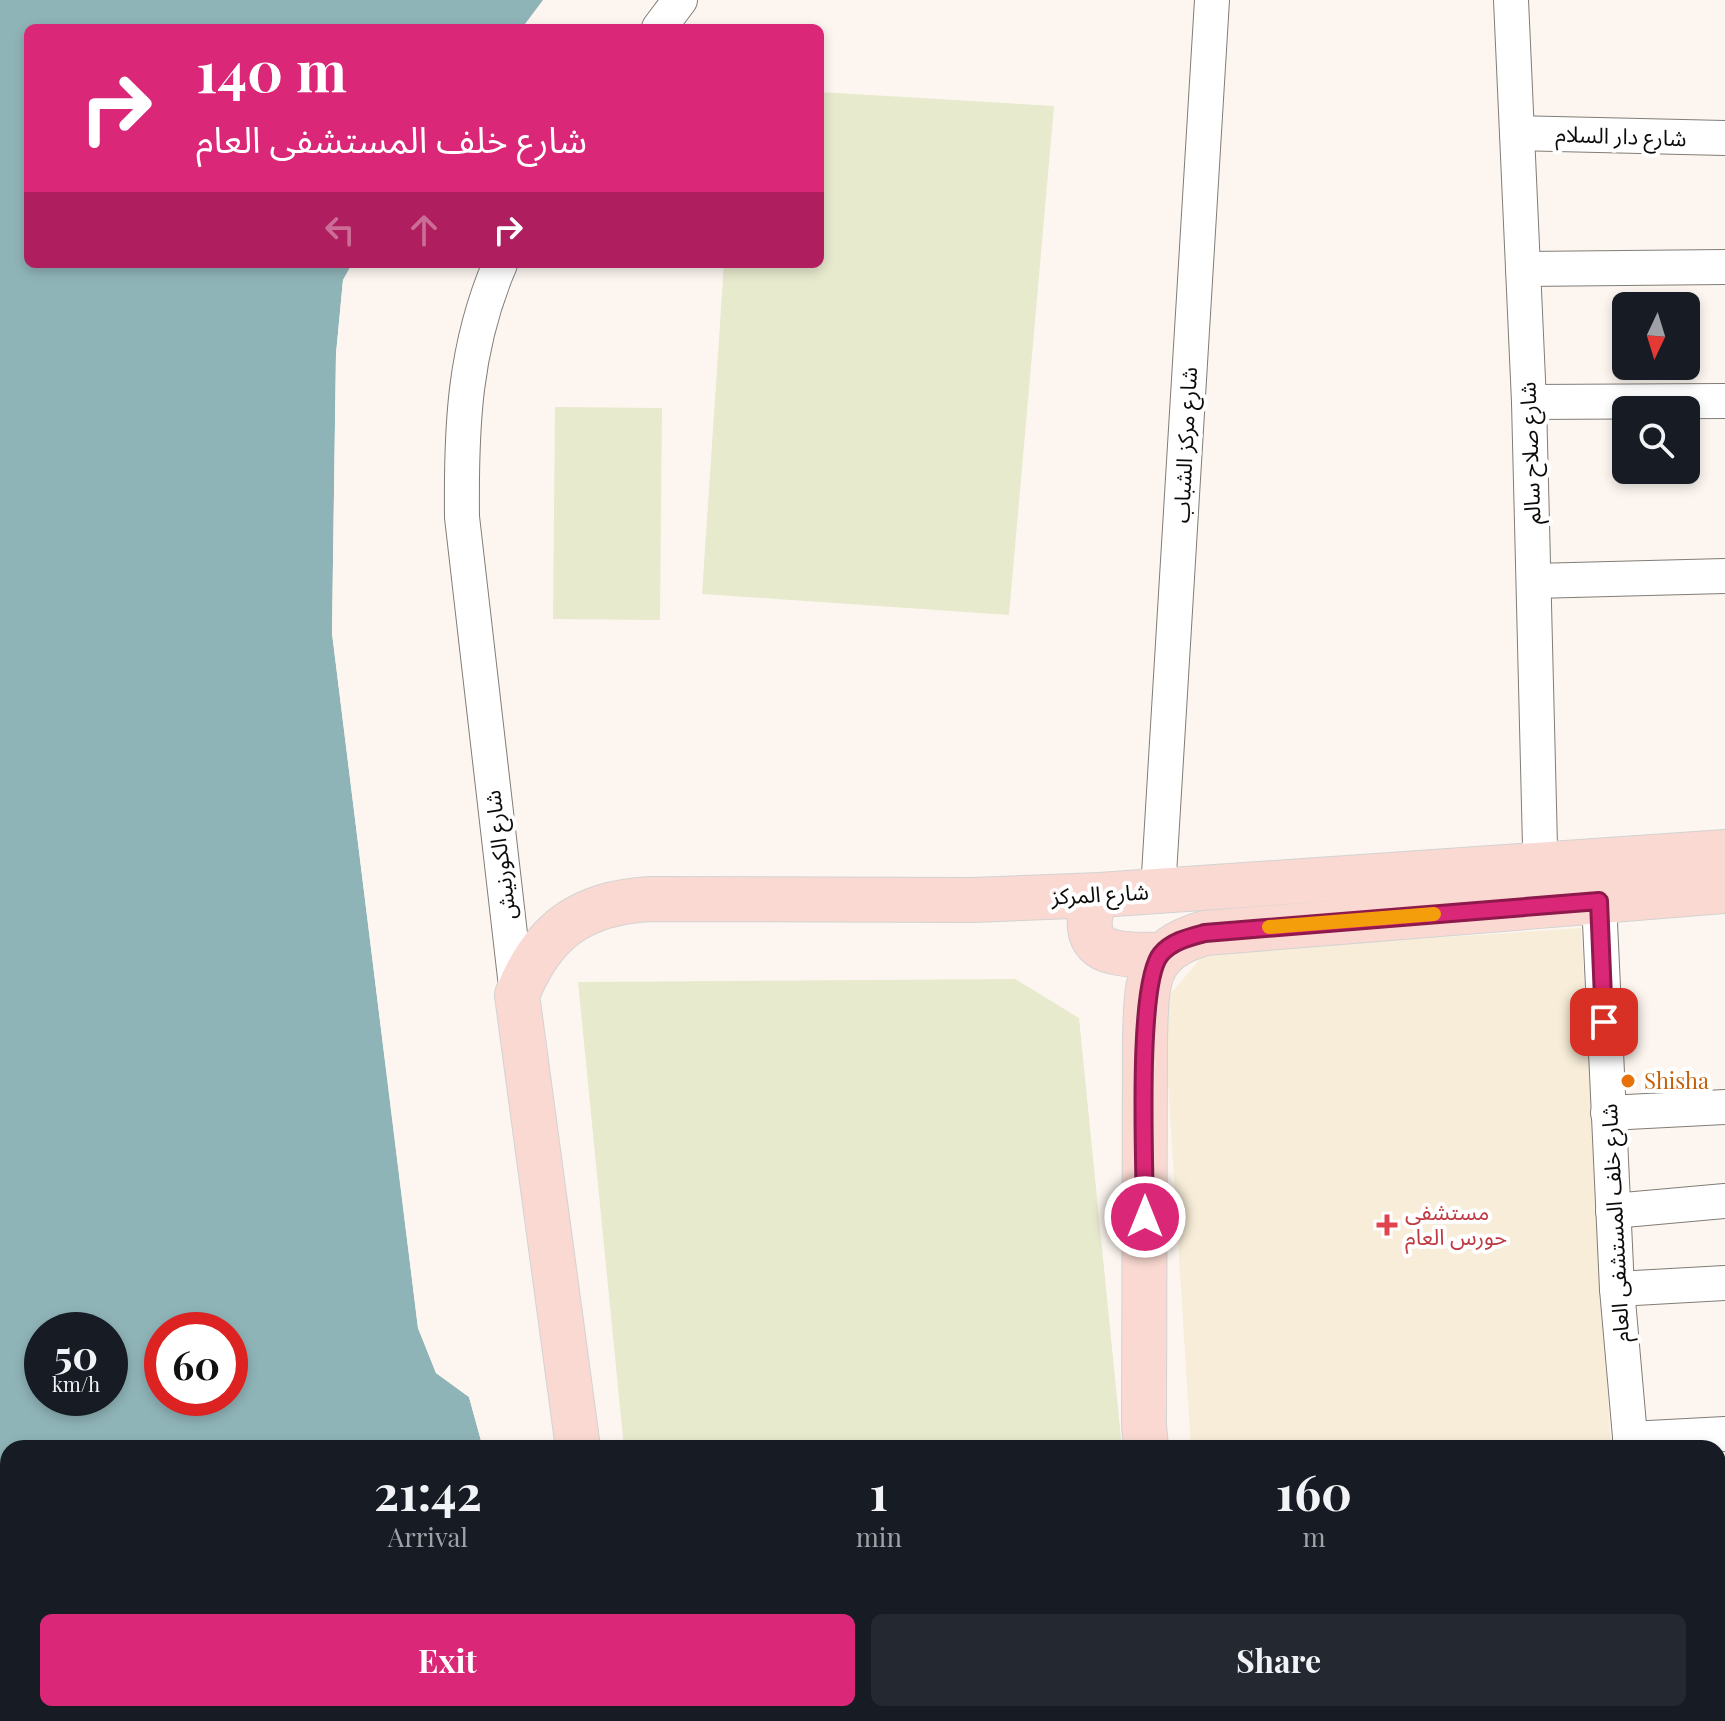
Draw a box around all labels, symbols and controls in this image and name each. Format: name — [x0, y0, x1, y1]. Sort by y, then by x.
text: 140 m — [196, 32, 347, 107]
icon: right — [64, 56, 168, 160]
text: شارع خلف المستشفى العام — [196, 114, 587, 162]
street label: شارع دار السلام — [1555, 118, 1687, 155]
icon: left — [318, 208, 362, 252]
icon: ahead — [402, 208, 446, 252]
icon: right — [486, 208, 530, 252]
north arrow — [1612, 292, 1700, 380]
map controls — [1612, 292, 1700, 484]
street label: شارع مركز الشباب — [1165, 366, 1206, 524]
street label: شارع صلاح سالم — [1512, 381, 1549, 525]
button: search — [1612, 396, 1700, 484]
street label: شارع الكورنيش — [476, 788, 525, 922]
street label: شارع المركز — [1049, 875, 1150, 914]
pin — [1570, 988, 1638, 1056]
icon: arrive — [1582, 1000, 1626, 1044]
place label: Shisha — [1644, 1065, 1709, 1095]
marker: Shisha — [1619, 1072, 1637, 1090]
street label: شارع خلف المستشفى العام — [1593, 1103, 1638, 1343]
position arrow — [1103, 1175, 1187, 1259]
place label: مستشفى حورس العام — [1405, 1196, 1507, 1254]
marker: مستشفى حورس العام — [1376, 1214, 1398, 1236]
speed limit sign: 60 — [144, 1312, 248, 1416]
text: 50 — [54, 1327, 98, 1380]
text: km/h — [52, 1370, 100, 1397]
text: 21:42 — [374, 1459, 482, 1523]
text: 1 — [870, 1459, 888, 1523]
text: 160 — [1276, 1459, 1352, 1523]
text: Arrival — [388, 1519, 468, 1554]
text: min — [856, 1519, 902, 1554]
text: m — [1302, 1519, 1326, 1554]
button: Exit — [40, 1614, 855, 1706]
button: Share — [871, 1614, 1686, 1706]

